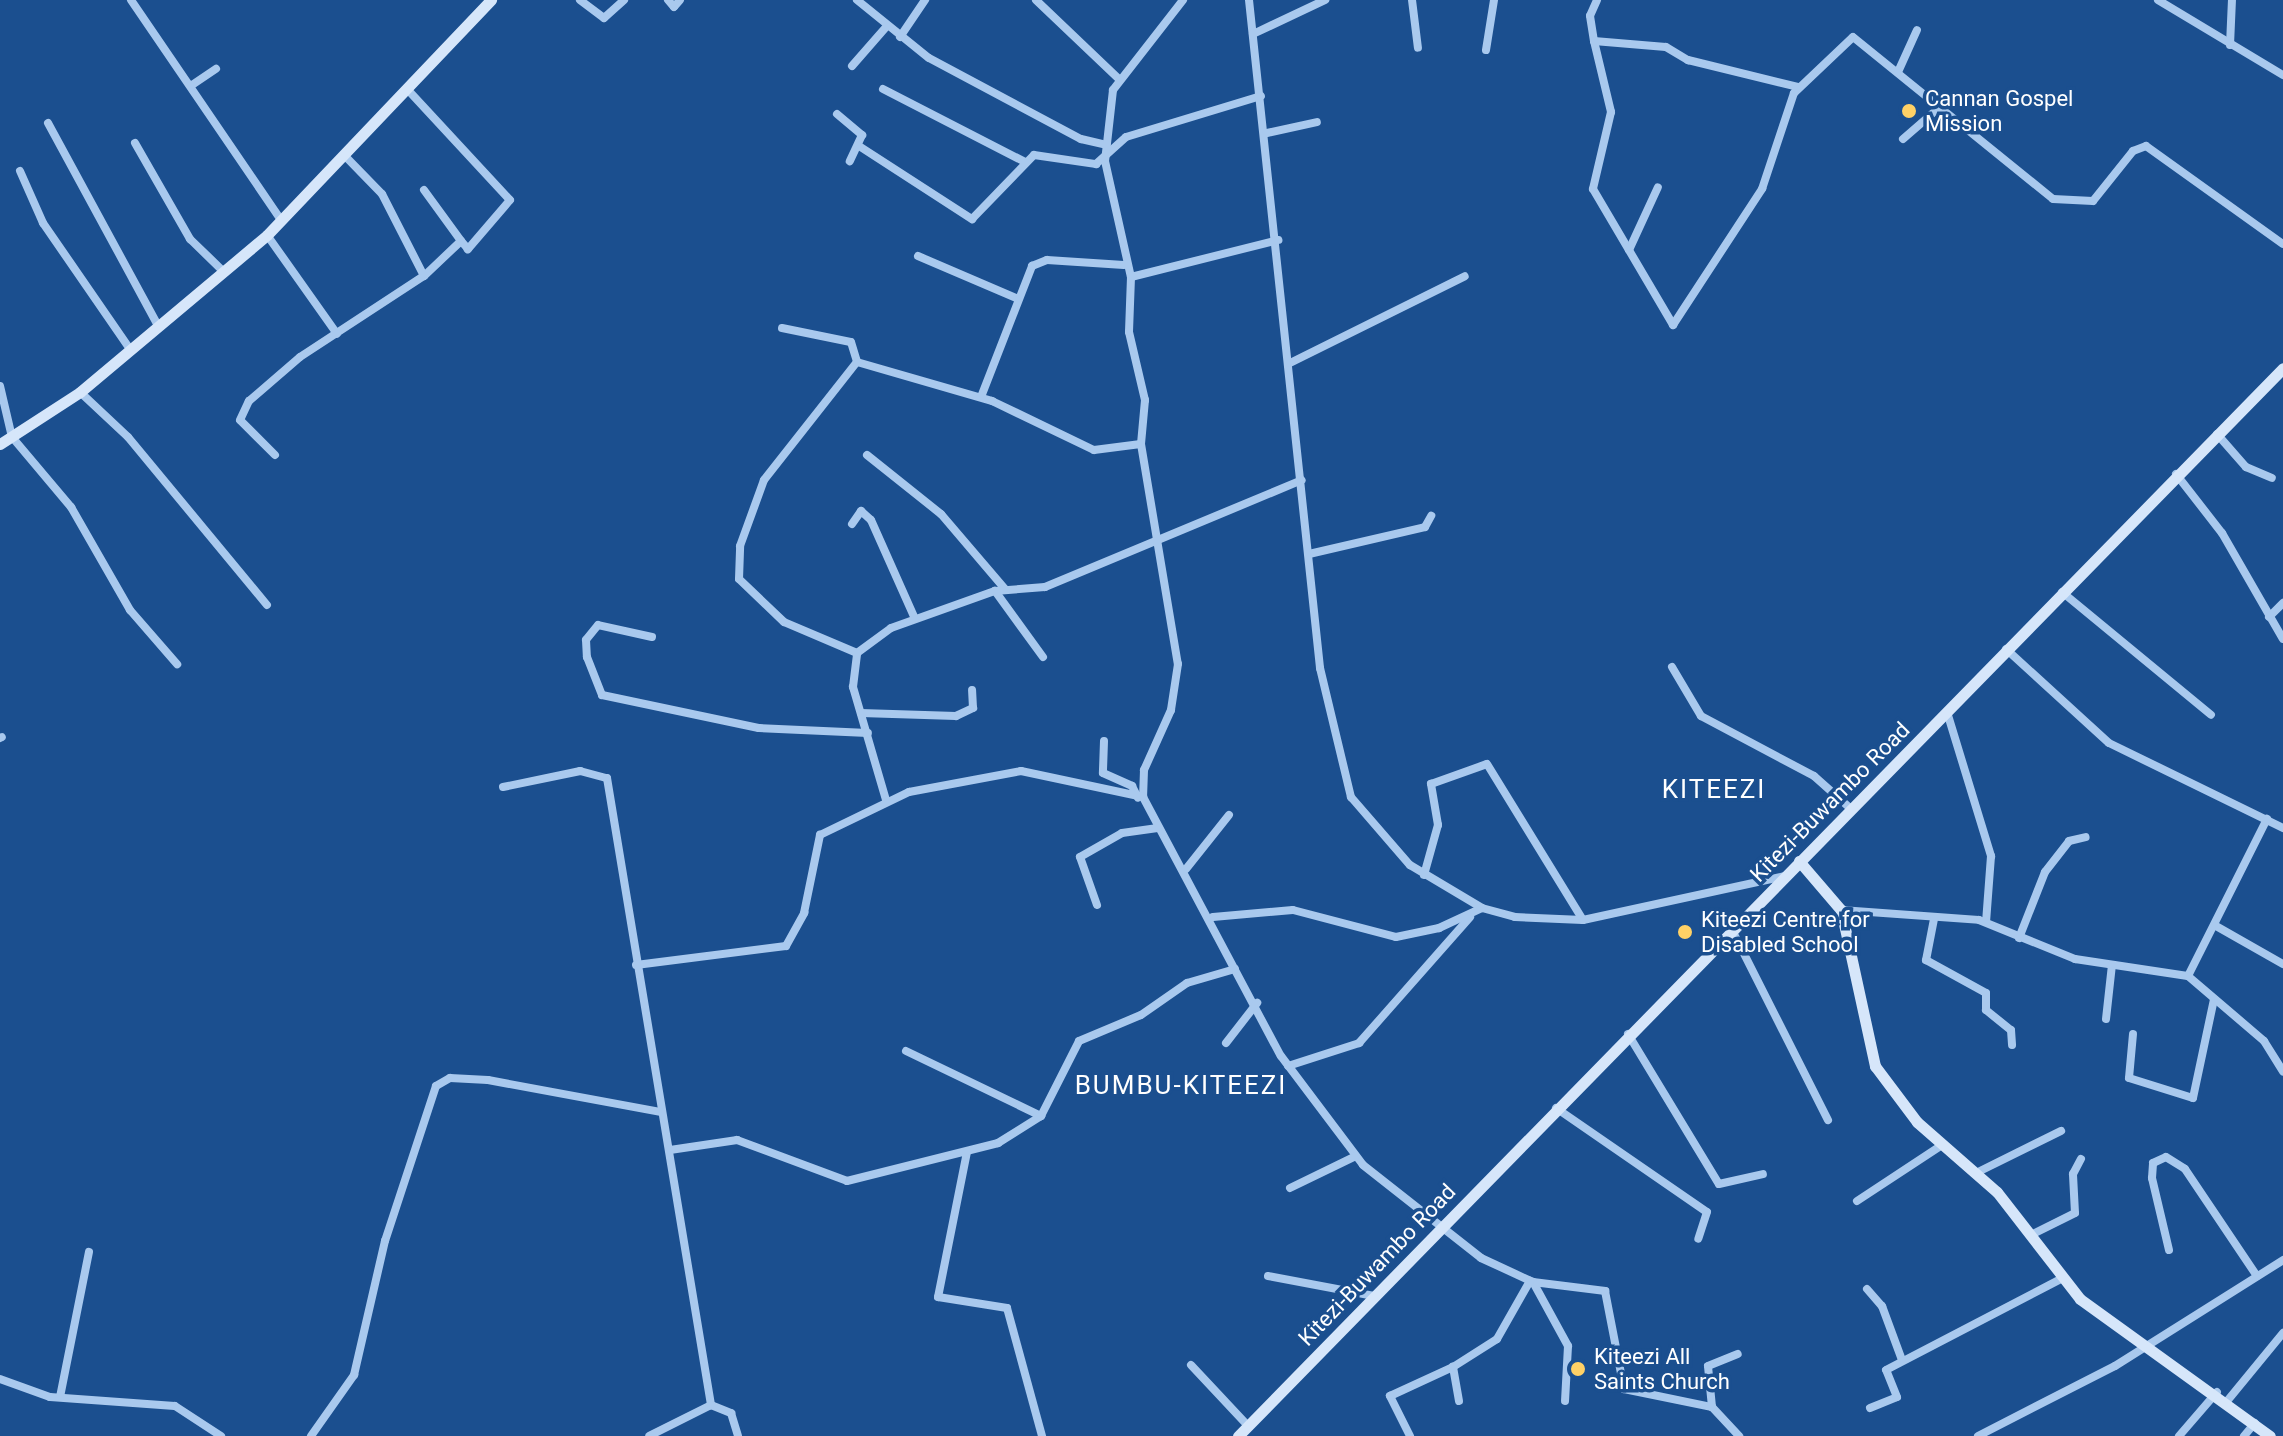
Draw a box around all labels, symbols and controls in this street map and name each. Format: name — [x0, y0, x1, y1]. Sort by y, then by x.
place label: Cannan Gospel Mission — [1925, 85, 2073, 136]
marker: Cannan Gospel Mission — [1900, 102, 1918, 120]
street label: Kitezi-Buwambo Road — [1745, 717, 1915, 887]
district label: KITEEZI — [1662, 774, 1766, 806]
place label: Kiteezi Centre for Disabled School — [1701, 906, 1870, 958]
marker: Kiteezi Centre for Disabled School — [1676, 923, 1694, 941]
district label: BUMBU-KITEEZI — [1075, 1070, 1287, 1102]
street label: Kitezi-Buwambo Road — [1293, 1179, 1461, 1351]
place label: Kiteezi All Saints Church — [1594, 1343, 1730, 1394]
marker: Kiteezi All Saints Church — [1569, 1360, 1587, 1378]

